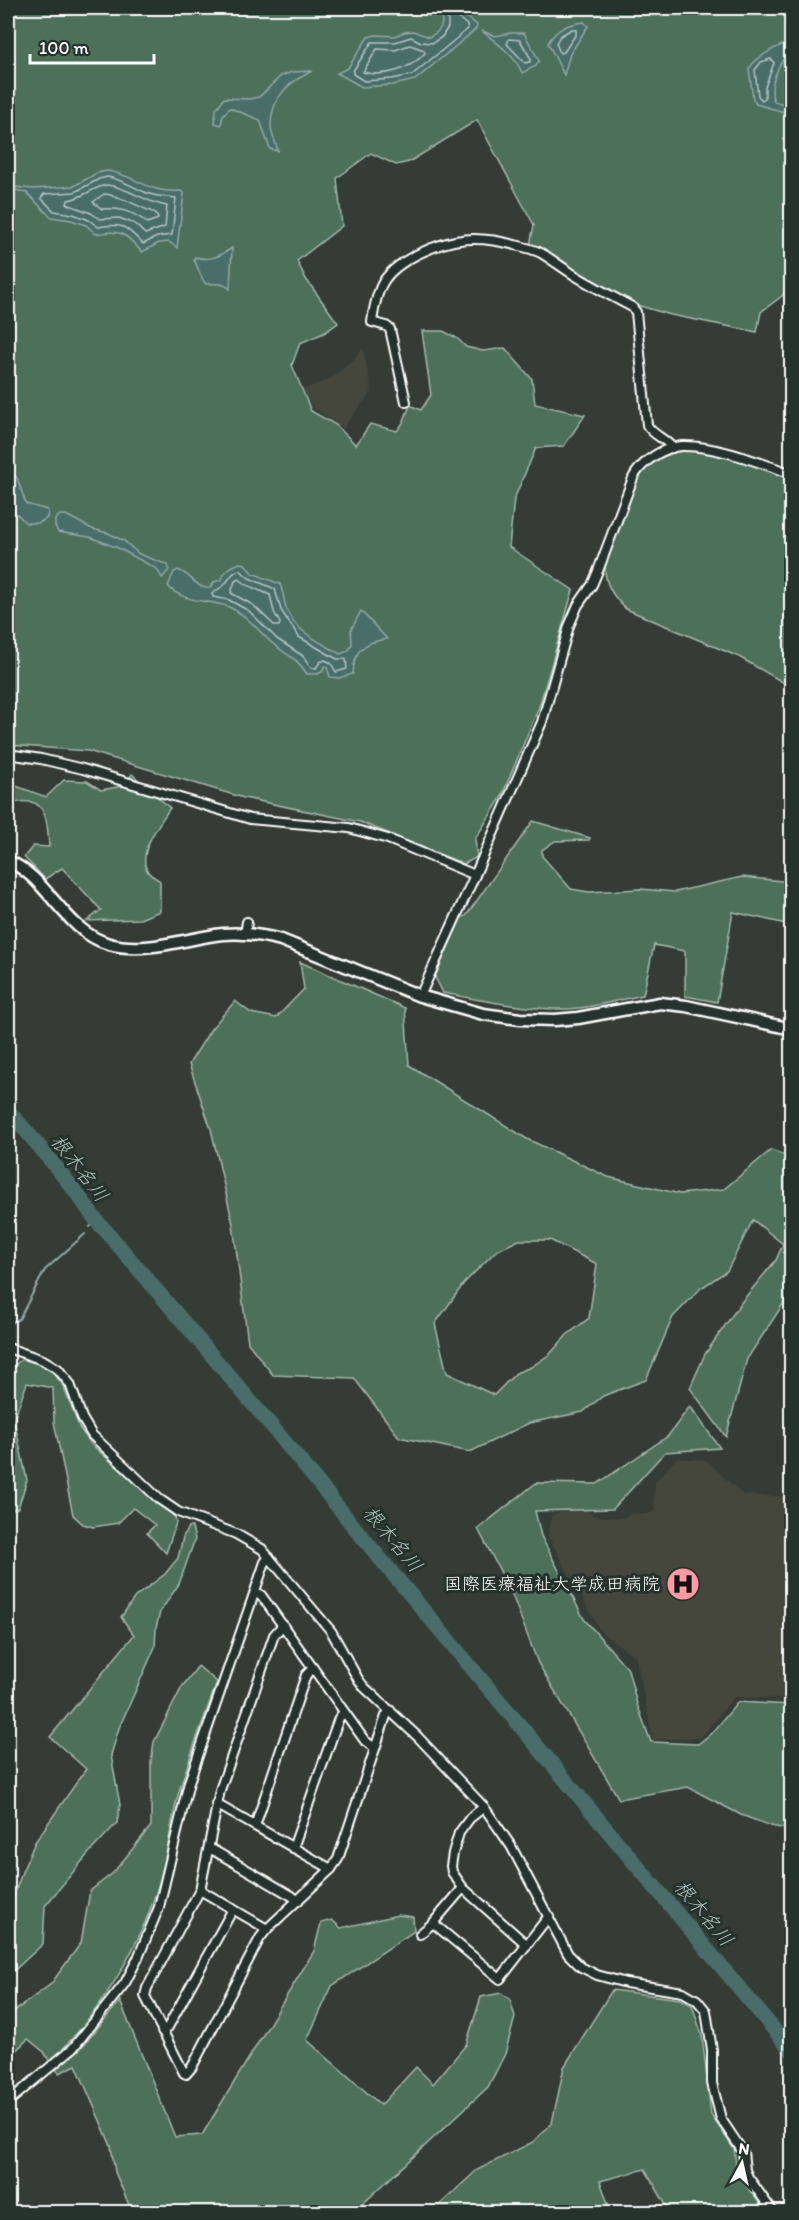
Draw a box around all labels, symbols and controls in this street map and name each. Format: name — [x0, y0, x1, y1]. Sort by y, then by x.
scale bar — [30, 27, 154, 65]
text: 100 m — [39, 37, 89, 59]
water label: 根木名川 — [46, 1129, 114, 1207]
water label: 根木名川 — [358, 1501, 428, 1577]
hospital icon: 国際医療福祉大学成田病院 — [665, 1566, 701, 1602]
place label: 国際医療福祉大学成田病院 — [444, 1573, 660, 1595]
water label: 根木名川 — [669, 1875, 739, 1951]
north arrow — [712, 2133, 772, 2193]
text: N — [737, 2138, 751, 2159]

